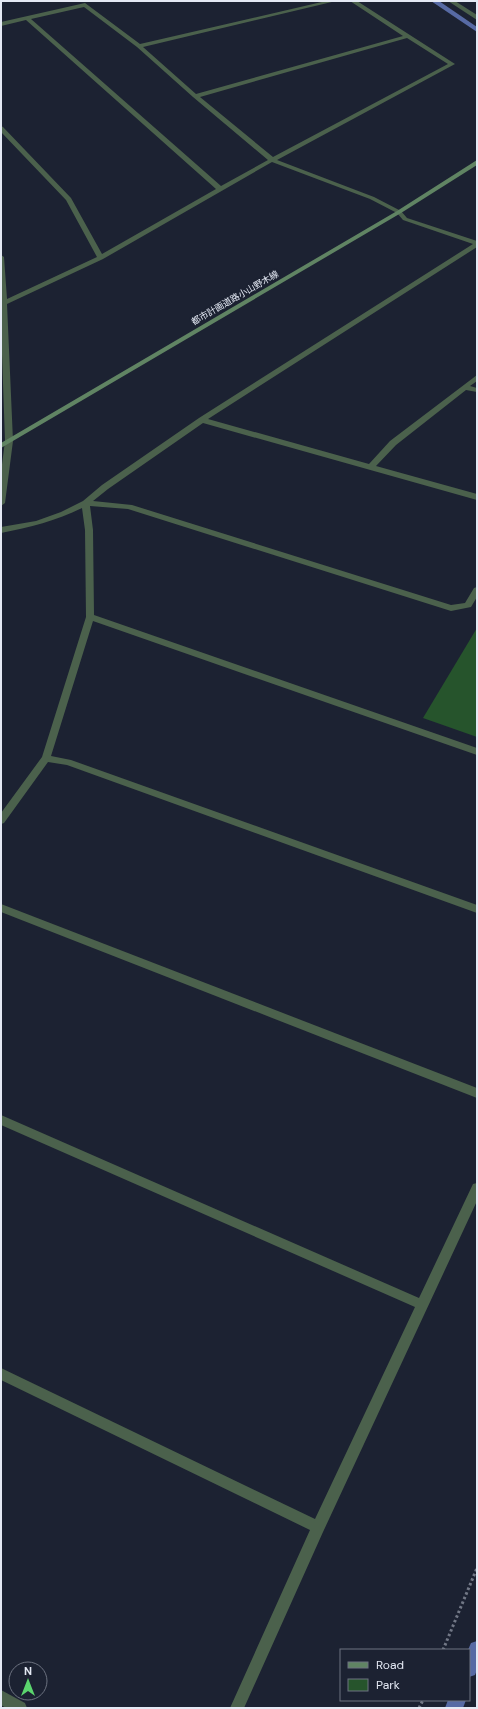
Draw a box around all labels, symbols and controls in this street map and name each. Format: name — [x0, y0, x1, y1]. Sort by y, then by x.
street label: 都市計画道路小山野木線 — [189, 268, 282, 328]
legend — [340, 1649, 470, 1701]
text: Road — [376, 1657, 404, 1673]
north arrow — [8, 1661, 48, 1701]
text: N — [24, 1664, 32, 1678]
text: Park — [376, 1677, 400, 1693]

